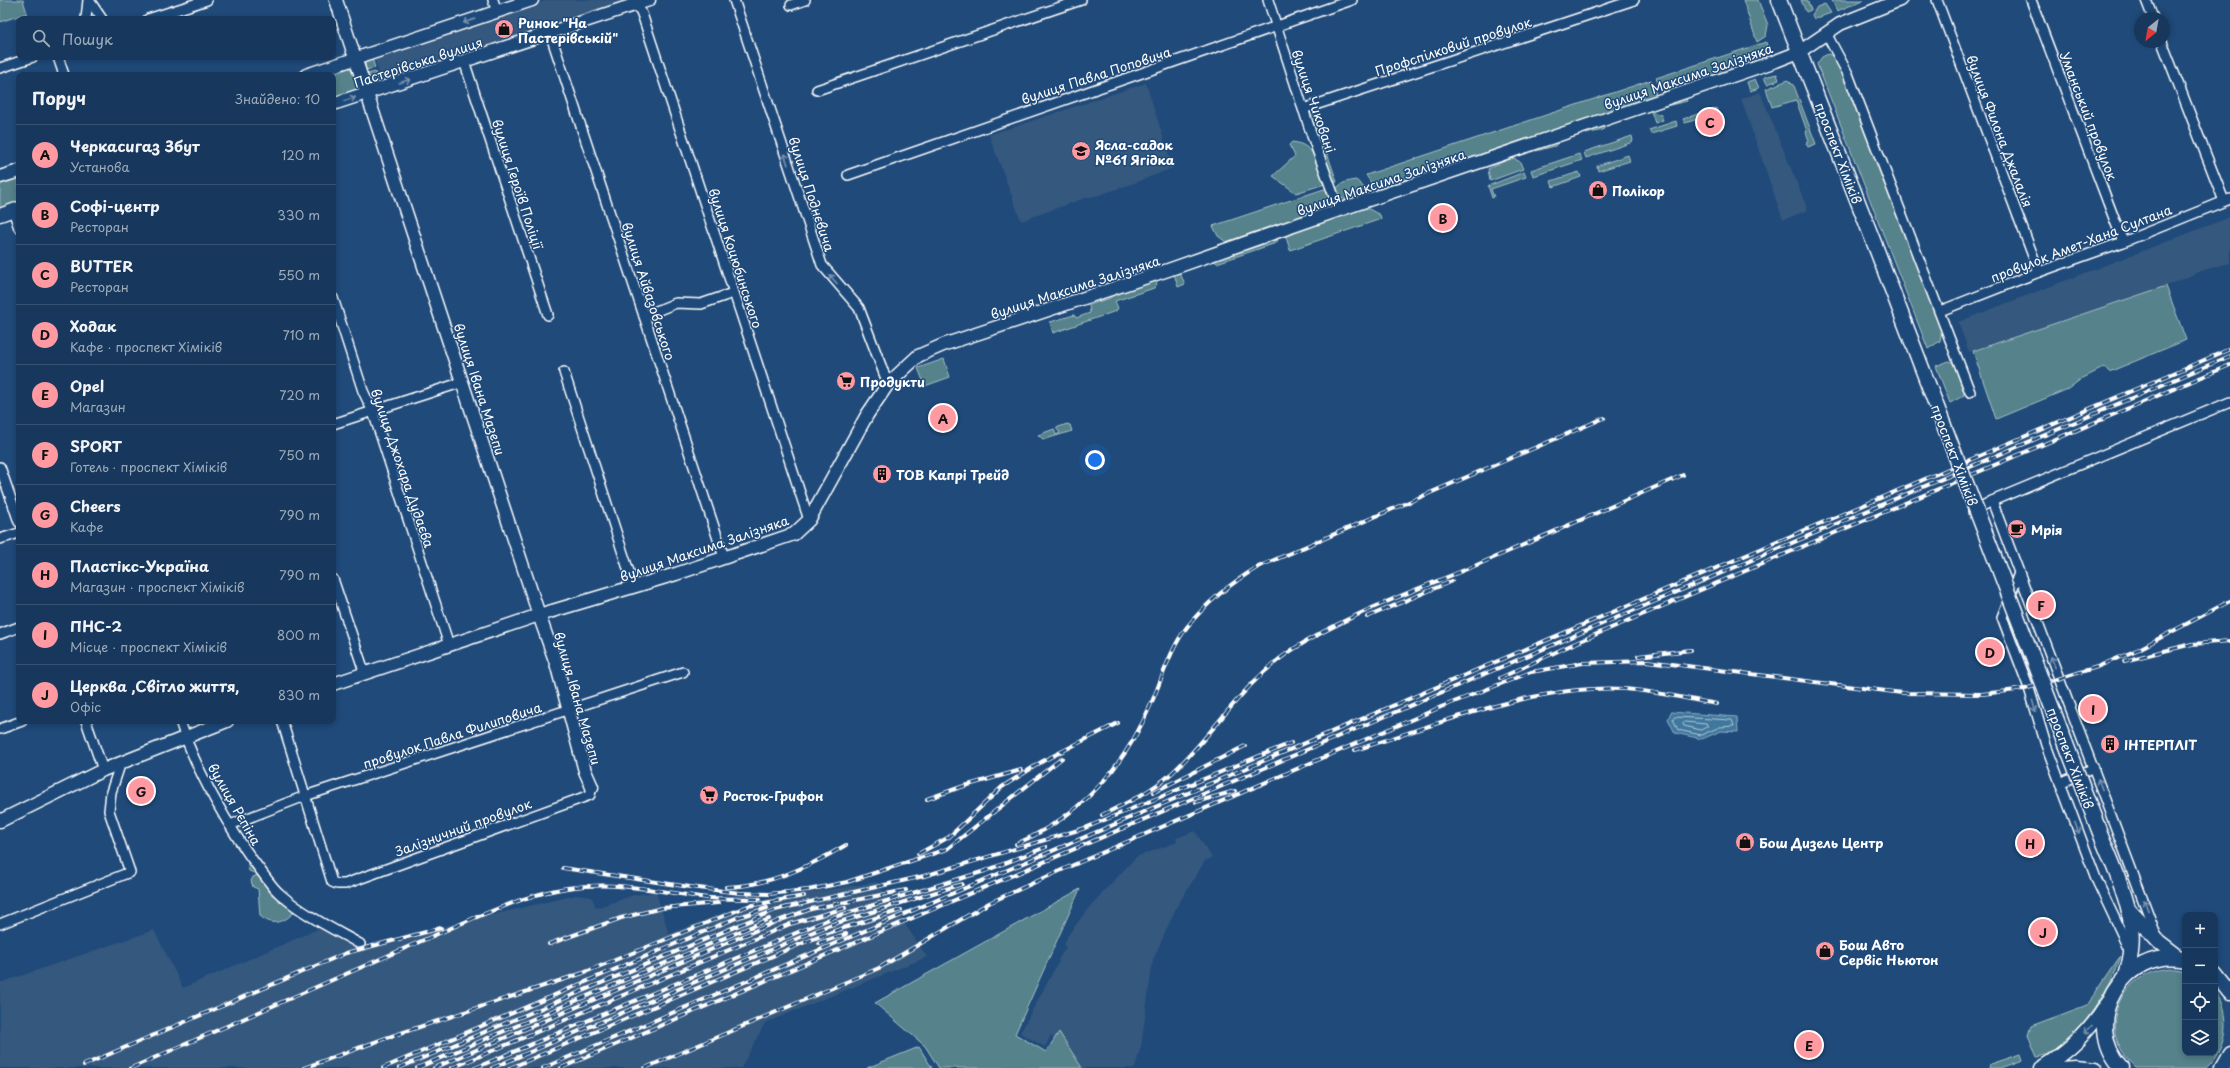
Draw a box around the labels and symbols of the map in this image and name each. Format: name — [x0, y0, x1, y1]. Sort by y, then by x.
street label: Профспілковий провулок — [1372, 12, 1534, 80]
north arrow — [2134, 12, 2170, 48]
place label: Ринок "На Пастерівській" — [518, 13, 618, 47]
one-way arrow — [462, 18, 475, 25]
shop icon: Ринок "На Пастерівській" — [493, 18, 515, 40]
street label: Пастерівська вулиця — [351, 32, 485, 92]
street label: вулиця Максима Залізняка — [1601, 38, 1776, 114]
street label: вулиця Павла Поповича — [1019, 42, 1174, 108]
street label: вулиця Чиковані — [1287, 47, 1341, 155]
street label: Уманський провулок — [2056, 49, 2122, 183]
street label: вулиця Филона Джалалія — [1962, 52, 2038, 210]
one-way arrow — [398, 77, 411, 84]
one-way arrow — [344, 95, 357, 102]
street label: проспект Хіміків — [1811, 100, 1867, 206]
pin: C — [1697, 107, 1723, 137]
street label: вулиця Героїв Поліції — [488, 117, 548, 252]
street label: вулиця Поднєвича — [784, 134, 840, 255]
place label: Ясла-садок №61 Ягідка — [1095, 135, 1175, 169]
school or university icon: Ясла-садок №61 Ягідка — [1070, 140, 1092, 162]
street label: вулиця Максима Залізняка — [1294, 144, 1469, 220]
one-way arrow — [782, 153, 790, 165]
shop icon: Полікор — [1587, 179, 1609, 201]
place label: Полікор — [1612, 181, 1665, 200]
street label: вулиця Коцюбинського — [704, 186, 768, 330]
street label: провулок Амет-Хана Султана — [1988, 199, 2175, 286]
pin: B — [1430, 203, 1456, 233]
street label: вулиця Айвазовського — [618, 220, 680, 362]
street label: вулиця Максима Залізняка — [988, 250, 1163, 323]
one-way arrow — [829, 273, 838, 284]
street label: вулиця Івана Мазепи — [450, 321, 510, 457]
supermarket icon: Продукти — [835, 370, 857, 392]
place label: Продукти — [860, 372, 925, 391]
street label: вулиця Джохара Дудаєва — [367, 386, 439, 551]
street label: проспект Хіміків — [1927, 402, 1983, 508]
pin: A — [930, 403, 956, 433]
your location — [1085, 450, 1105, 470]
building icon: ТОВ Капрі Трейд — [871, 463, 893, 485]
place label: ТОВ Капрі Трейд — [896, 465, 1009, 484]
street label: вулиця Максима Залізняка — [617, 510, 792, 586]
cafe icon: Мрія — [2006, 518, 2028, 540]
place label: Мрія — [2031, 520, 2063, 539]
pin: F — [2028, 590, 2054, 620]
street label: вулиця Івана Мазепи — [550, 629, 606, 767]
pin: D — [1977, 637, 2003, 667]
one-way arrow — [2049, 657, 2057, 669]
pin: I — [2080, 694, 2106, 724]
street label: провулок Павла Филиповича — [360, 697, 544, 773]
one-way arrow — [2031, 699, 2038, 712]
street label: проспект Хіміків — [2043, 705, 2099, 811]
building icon: ІНТЕРПЛІТ — [2099, 733, 2121, 755]
place label: ІНТЕРПЛІТ — [2124, 735, 2197, 754]
street label: вулиця Рєпіна — [204, 760, 267, 849]
pin: G — [128, 776, 154, 806]
one-way arrow — [2095, 778, 2103, 790]
supermarket icon: Росток-Грифон — [698, 784, 720, 806]
place label: Росток-Грифон — [723, 786, 823, 805]
street label: Залізничний провулок — [391, 793, 534, 861]
one-way arrow — [2074, 822, 2082, 834]
pin: H — [2017, 828, 2043, 858]
shop icon: Бош Дизель Центр — [1734, 831, 1756, 853]
place label: Бош Дизель Центр — [1759, 833, 1883, 852]
one-way arrow — [2141, 900, 2149, 912]
pin: J — [2030, 917, 2056, 947]
place label: Бош Авто Сервіс Ньютон — [1839, 935, 1939, 969]
shop icon: Бош Авто Сервіс Ньютон — [1814, 940, 1836, 962]
one-way arrow — [2083, 1025, 2092, 1036]
pin: E — [1796, 1030, 1822, 1060]

